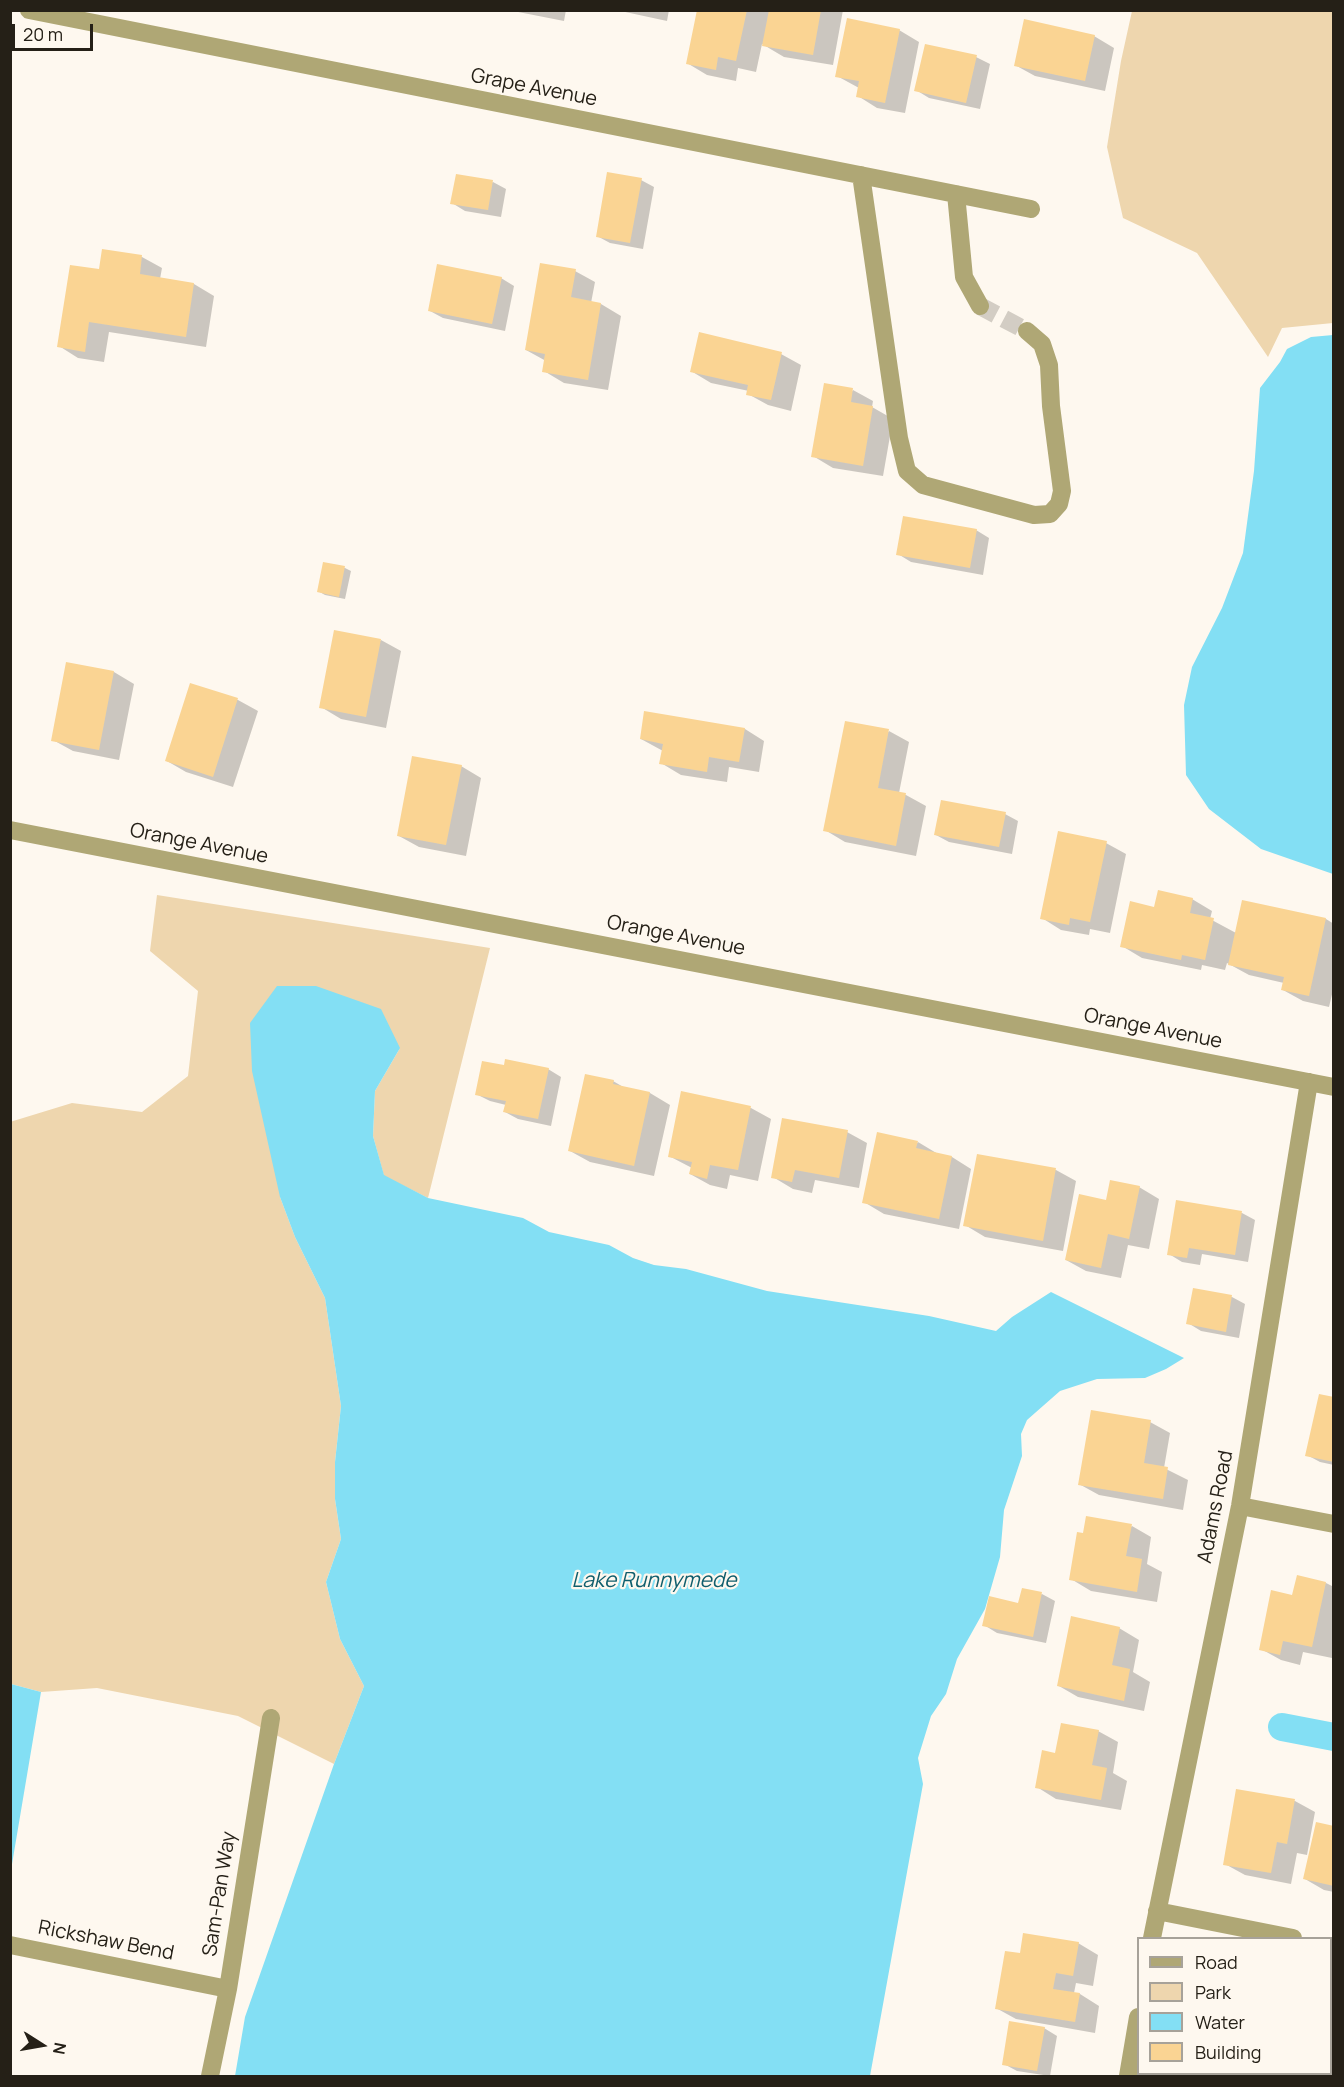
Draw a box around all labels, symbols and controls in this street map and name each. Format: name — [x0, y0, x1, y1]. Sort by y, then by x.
scale bar — [15, 12, 96, 50]
text: 20 m — [23, 22, 63, 46]
street label: Grape Avenue — [469, 64, 599, 112]
street label: Orange Avenue — [128, 819, 270, 869]
street label: Orange Avenue — [605, 911, 747, 961]
street label: Orange Avenue — [1082, 1004, 1224, 1054]
street label: Adams Road — [1193, 1449, 1239, 1565]
water label: Lake Runnymede — [571, 1568, 737, 1594]
street label: Sam-Pan Way — [198, 1830, 242, 1958]
street label: Rickshaw Bend — [36, 1916, 176, 1966]
legend — [1137, 1937, 1332, 2075]
text: Road — [1195, 1950, 1238, 1974]
text: Park — [1195, 1980, 1231, 2004]
text: Water — [1195, 2010, 1245, 2034]
north arrow — [12, 2015, 72, 2075]
text: Building — [1195, 2040, 1261, 2064]
text: N — [48, 2041, 72, 2056]

